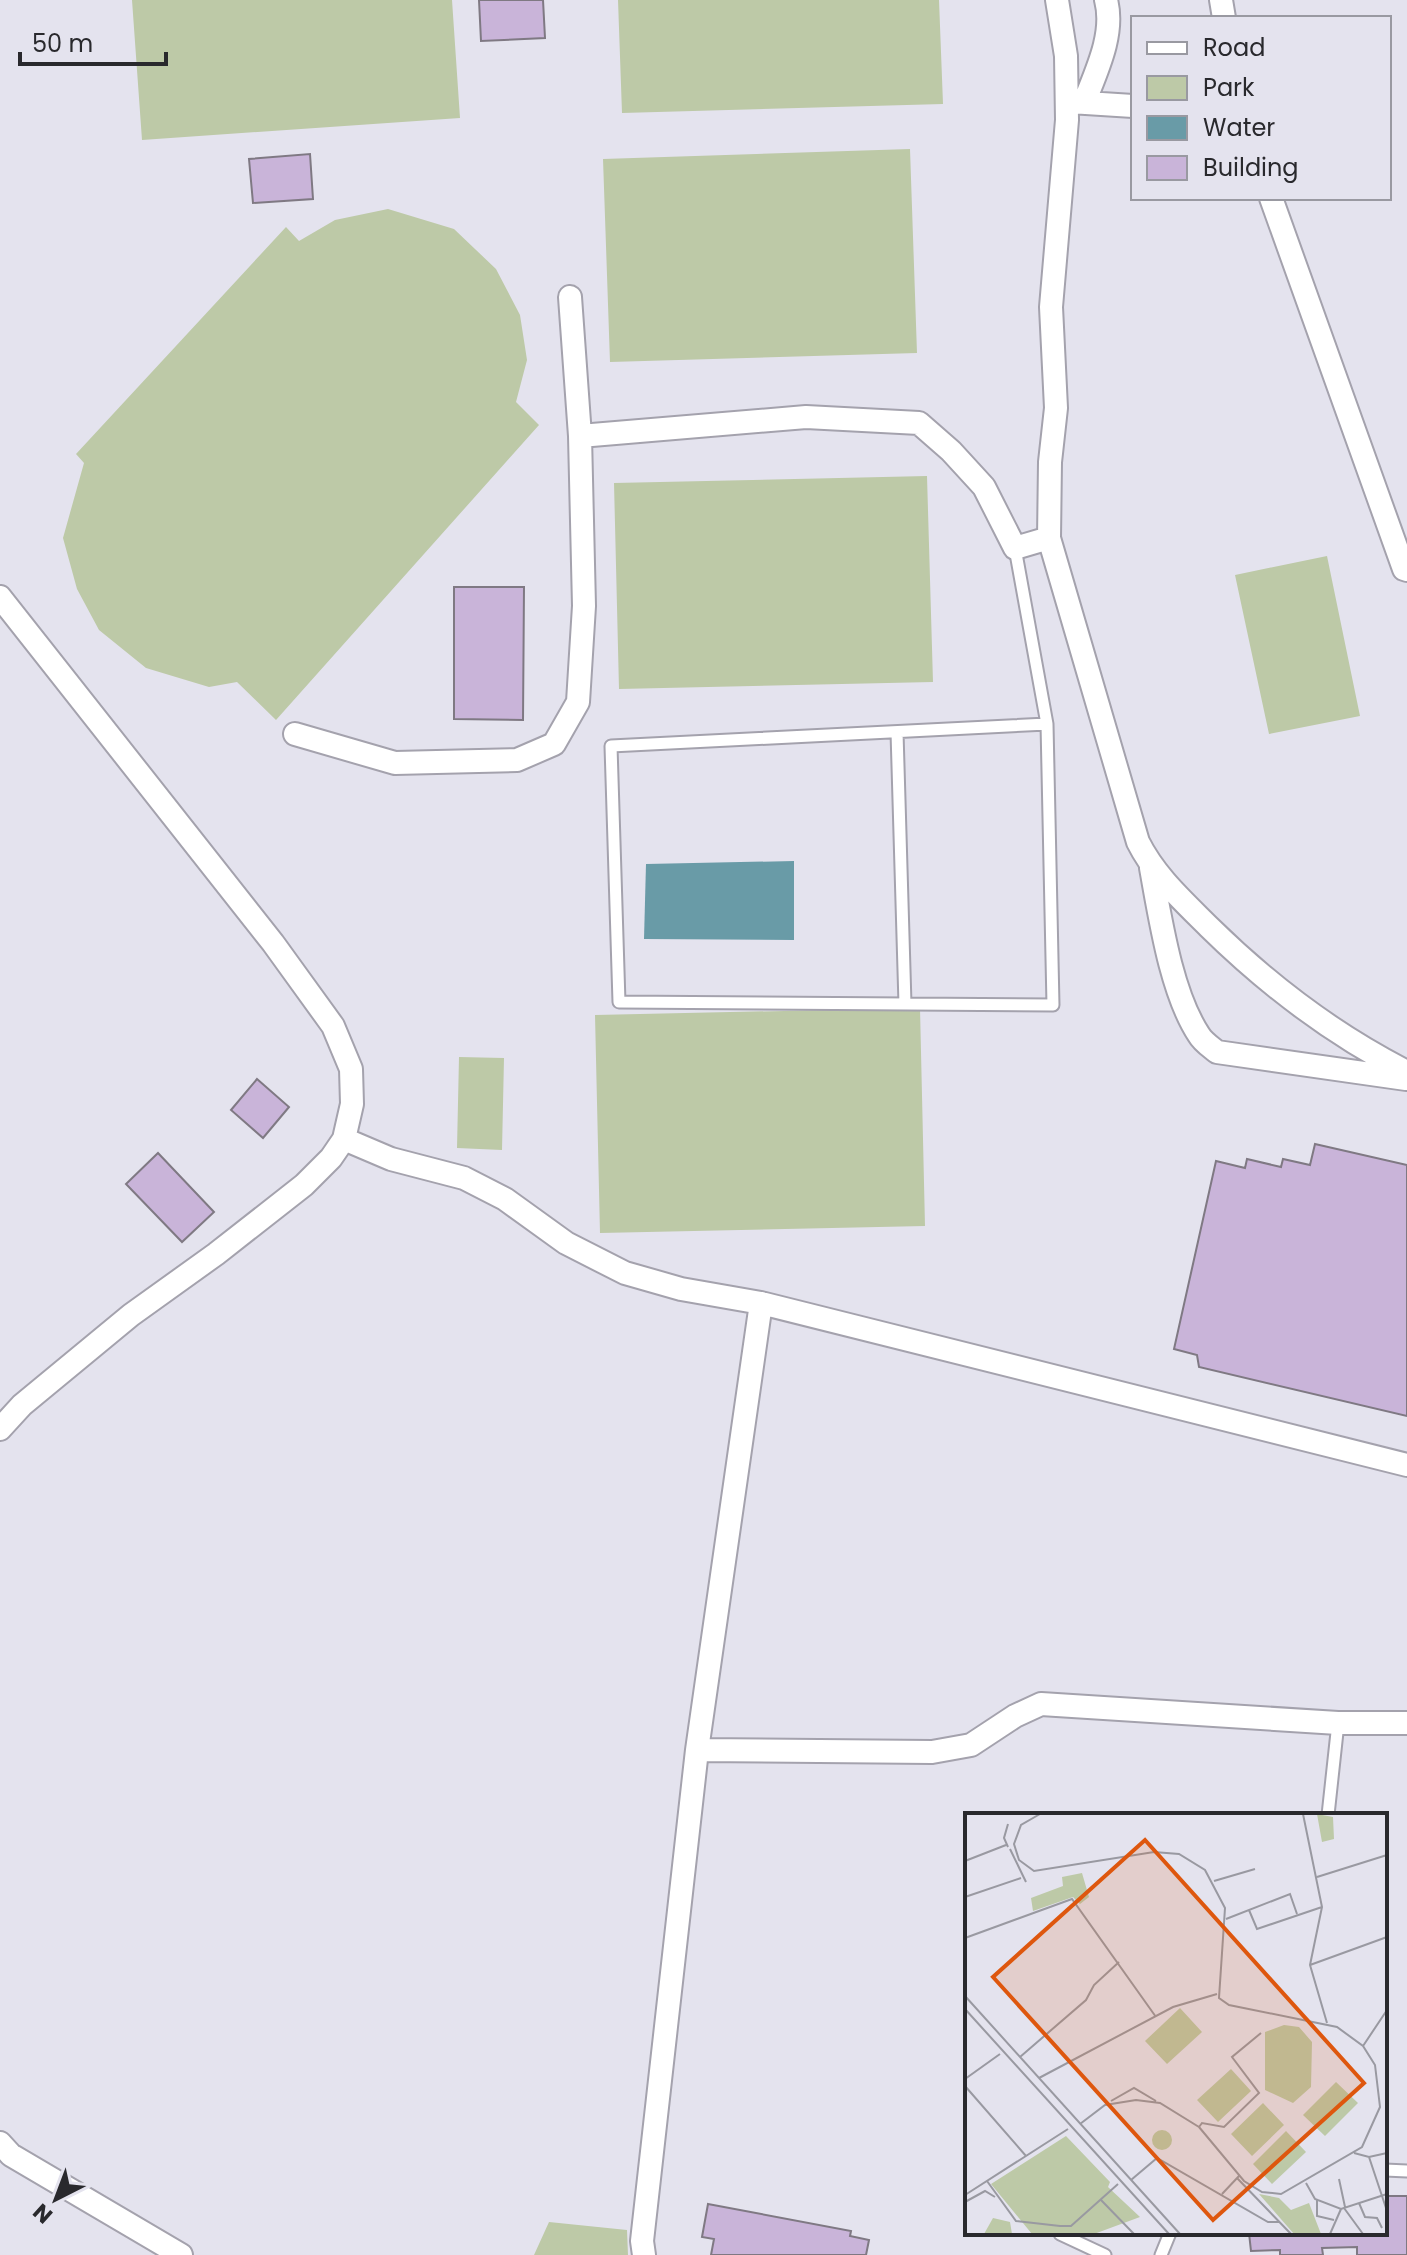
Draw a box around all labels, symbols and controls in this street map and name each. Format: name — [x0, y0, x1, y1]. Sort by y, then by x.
scale bar — [20, 16, 166, 66]
legend — [1131, 16, 1391, 200]
text: 50 m — [32, 27, 93, 60]
text: Road — [1203, 31, 1265, 64]
text: Park — [1203, 71, 1255, 104]
text: Water — [1203, 111, 1275, 144]
text: Building — [1203, 151, 1299, 184]
inset map — [965, 1813, 1387, 2235]
north arrow — [16, 2159, 96, 2239]
text: N — [26, 2196, 59, 2231]

